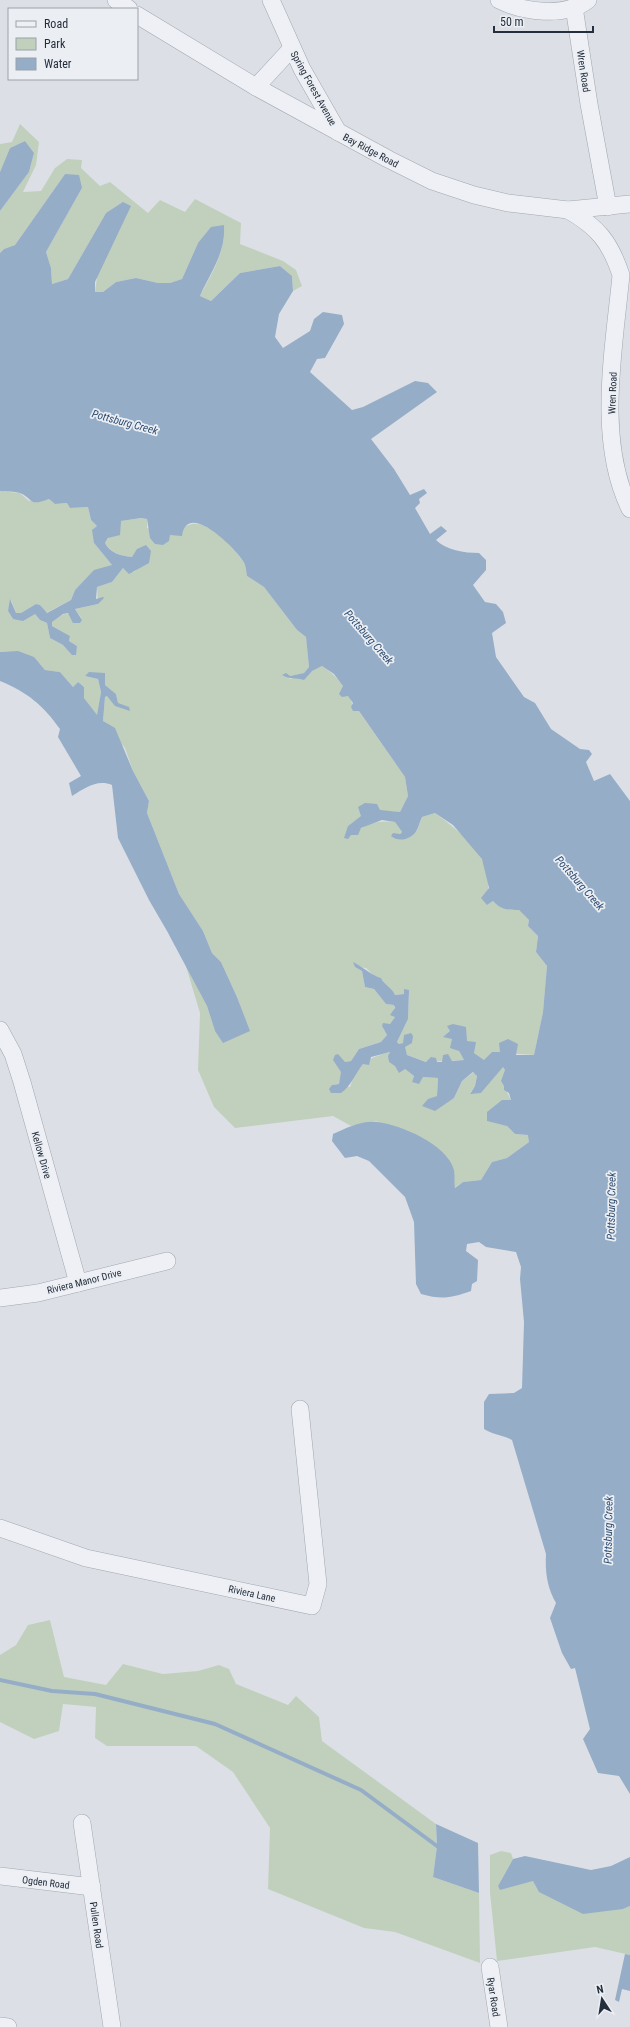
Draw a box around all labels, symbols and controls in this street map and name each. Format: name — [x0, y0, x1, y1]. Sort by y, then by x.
legend — [8, 8, 138, 80]
scale bar — [494, 8, 593, 34]
text: 50 m — [500, 15, 524, 29]
text: Road — [44, 17, 68, 31]
text: Park — [44, 37, 66, 51]
street label: Spring Forest Avenue — [289, 49, 339, 128]
street label: Wren Road — [575, 49, 592, 93]
text: Water — [44, 57, 72, 71]
street label: Bay Ridge Road — [341, 131, 400, 170]
street label: Wren Road — [606, 372, 619, 414]
water label: Pottsburg Creek — [90, 407, 159, 438]
water label: Pottsburg Creek — [342, 608, 396, 667]
water label: Pottsburg Creek — [553, 854, 607, 913]
street label: Kellow Drive — [30, 1130, 54, 1180]
water label: Pottsburg Creek — [604, 1172, 619, 1240]
street label: Riviera Manor Drive — [46, 1267, 123, 1296]
water label: Pottsburg Creek — [601, 1496, 616, 1564]
street label: Riviera Lane — [227, 1583, 277, 1604]
street label: Ogden Road — [22, 1874, 70, 1891]
street label: Pullen Road — [88, 1901, 105, 1949]
street label: Ryar Road — [485, 1977, 502, 2018]
north arrow — [582, 1979, 622, 2019]
text: N — [595, 1983, 605, 1997]

